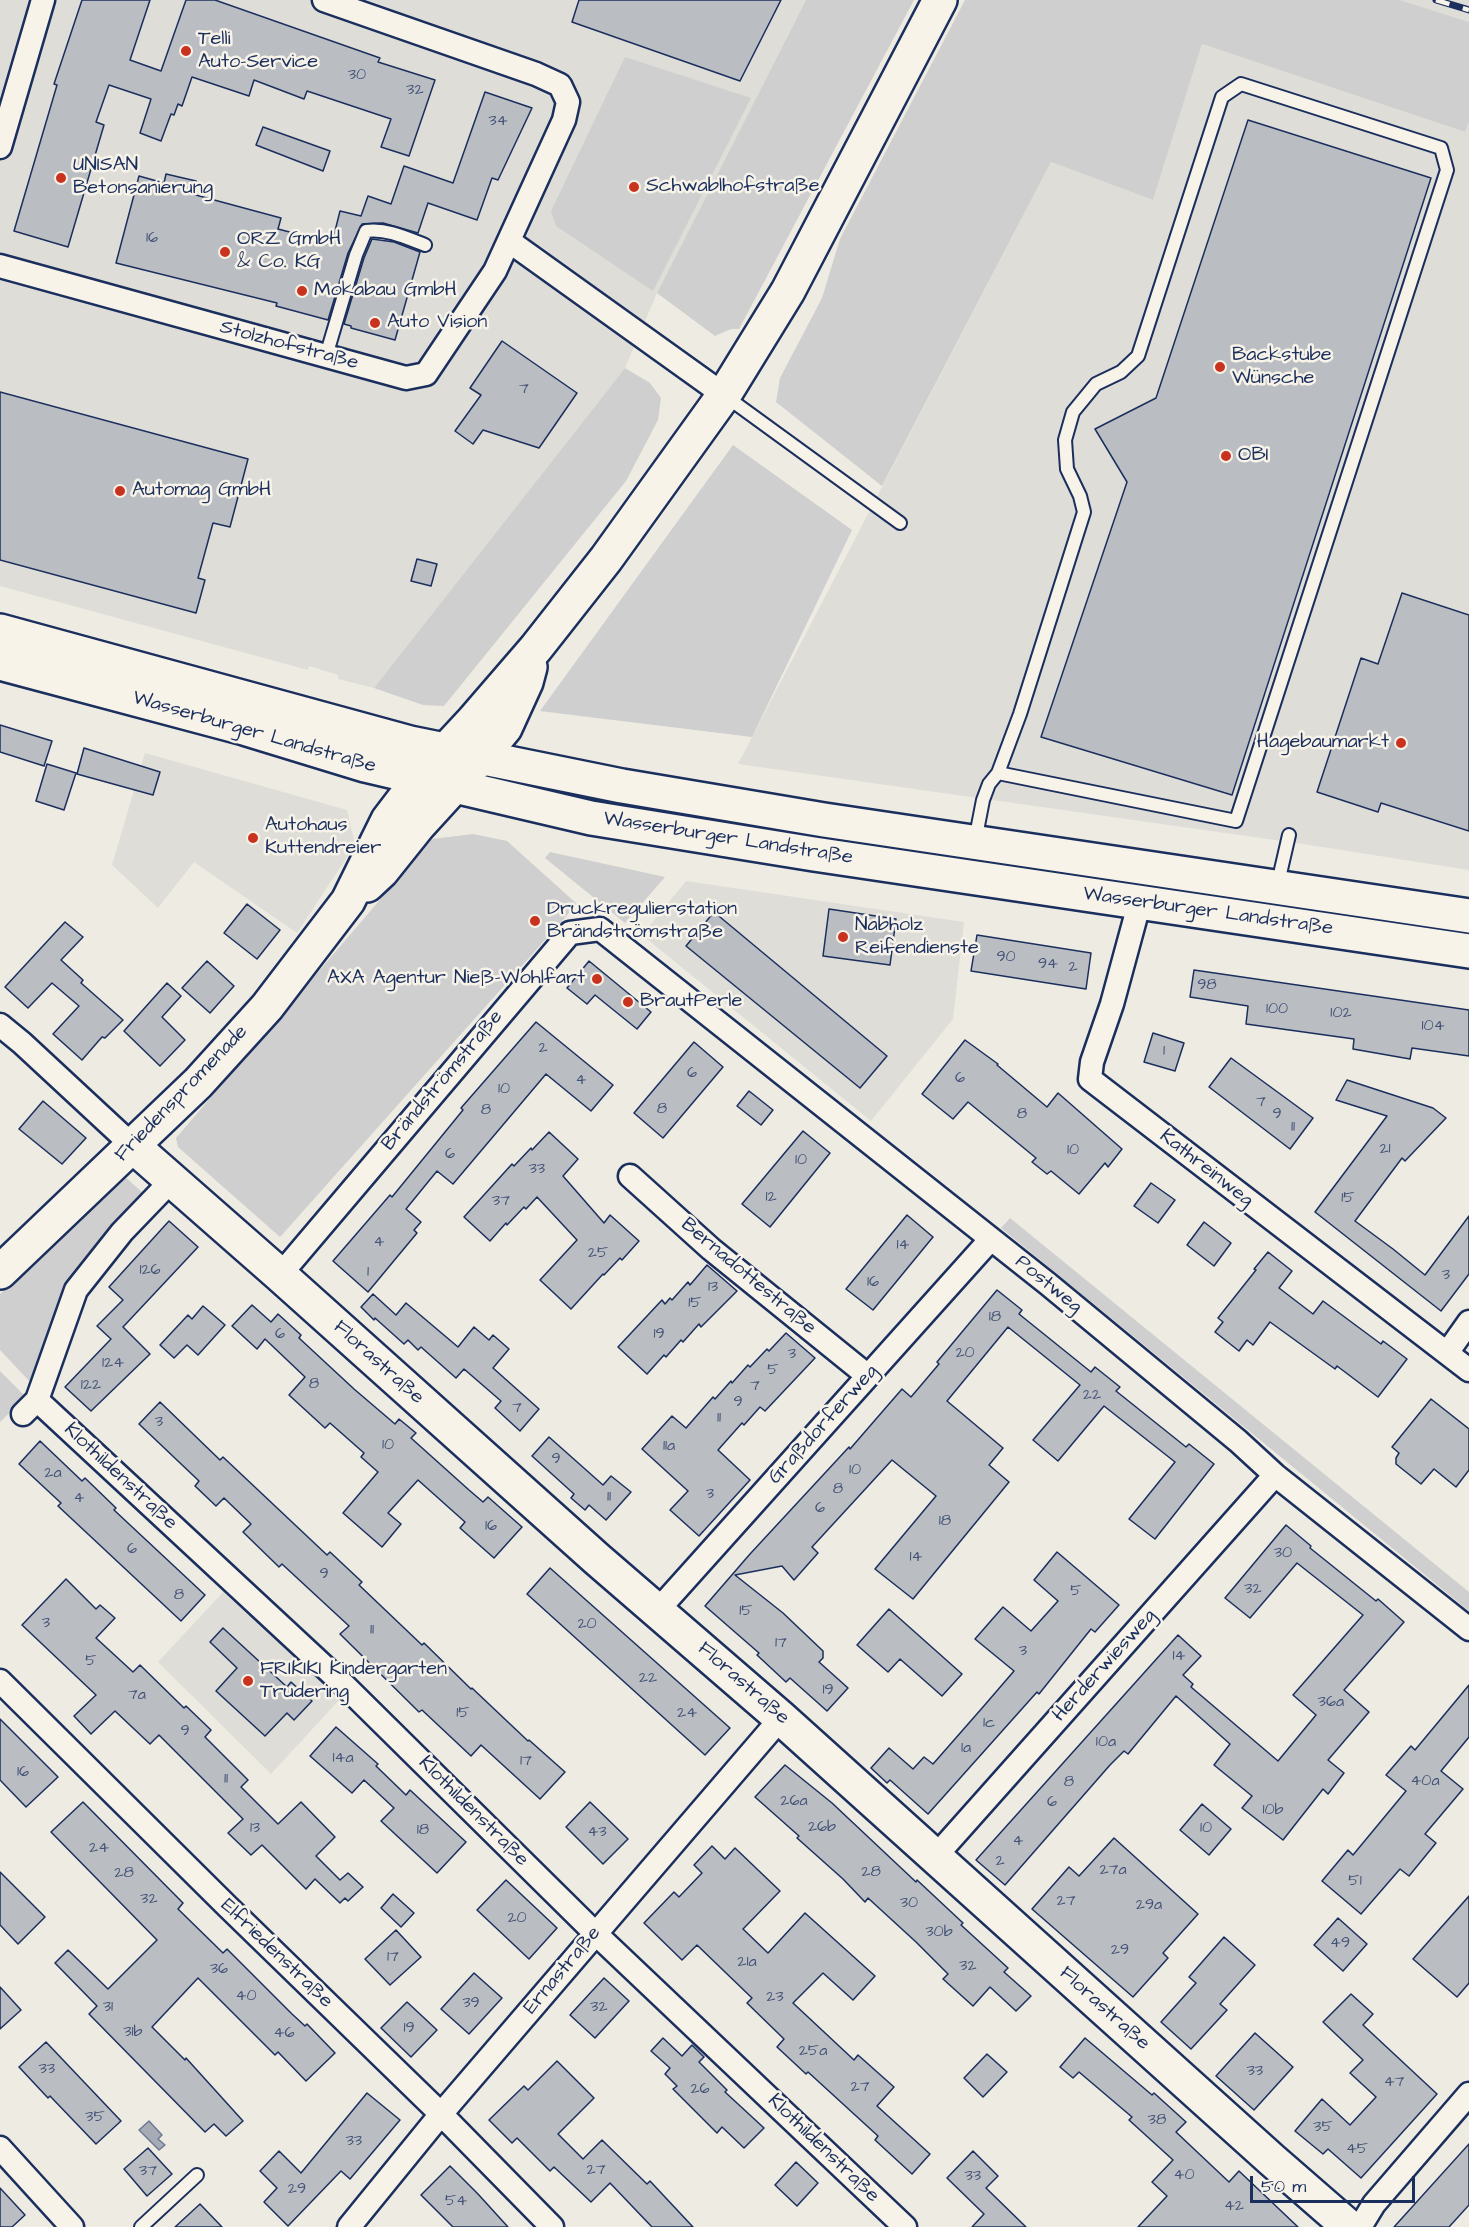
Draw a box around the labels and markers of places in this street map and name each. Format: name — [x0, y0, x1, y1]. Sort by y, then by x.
place label: Telli Auto-Service — [198, 28, 318, 75]
marker: Telli Auto-Service — [179, 44, 193, 58]
place label: UNISAN Betonsanierung — [73, 154, 213, 201]
marker: UNISAN Betonsanierung — [54, 171, 68, 185]
place label: Schwablhofstraße — [646, 175, 820, 199]
marker: Schwablhofstraße — [627, 180, 641, 194]
place label: ORZ GmbH & Co. KG — [237, 228, 341, 275]
marker: ORZ GmbH & Co. KG — [218, 245, 232, 259]
place label: Mokabau GmbH — [314, 279, 457, 303]
marker: Mokabau GmbH — [295, 284, 309, 298]
place label: Auto Vision — [387, 311, 487, 335]
marker: Auto Vision — [368, 316, 382, 330]
place label: Backstube Wünsche — [1232, 344, 1332, 391]
marker: Backstube Wünsche — [1213, 360, 1227, 374]
place label: OBI — [1238, 444, 1269, 468]
marker: OBI — [1219, 449, 1233, 463]
place label: Automag GmbH — [132, 479, 271, 503]
marker: Automag GmbH — [113, 484, 127, 498]
place label: Hagebaumarkt — [1257, 731, 1389, 755]
marker: Hagebaumarkt — [1394, 736, 1408, 750]
place label: Autohaus Kuttendreier — [265, 814, 381, 861]
marker: Autohaus Kuttendreier — [246, 831, 260, 845]
place label: Druckregulierstation Brändströmstraße — [547, 898, 737, 945]
marker: Druckregulierstation Brändströmstraße — [528, 914, 542, 928]
place label: Nabholz Reifendienste — [855, 914, 979, 961]
marker: Nabholz Reifendienste — [836, 930, 850, 944]
place label: AXA Agentur Nieß-Wohlfart — [327, 967, 585, 991]
marker: AXA Agentur Nieß-Wohlfart — [590, 972, 604, 986]
place label: BrautPerle — [640, 990, 742, 1014]
marker: BrautPerle — [621, 995, 635, 1009]
place label: FRIKIKI Kindergarten Trudering — [260, 1658, 447, 1705]
marker: FRIKIKI Kindergarten Trudering — [241, 1674, 255, 1688]

